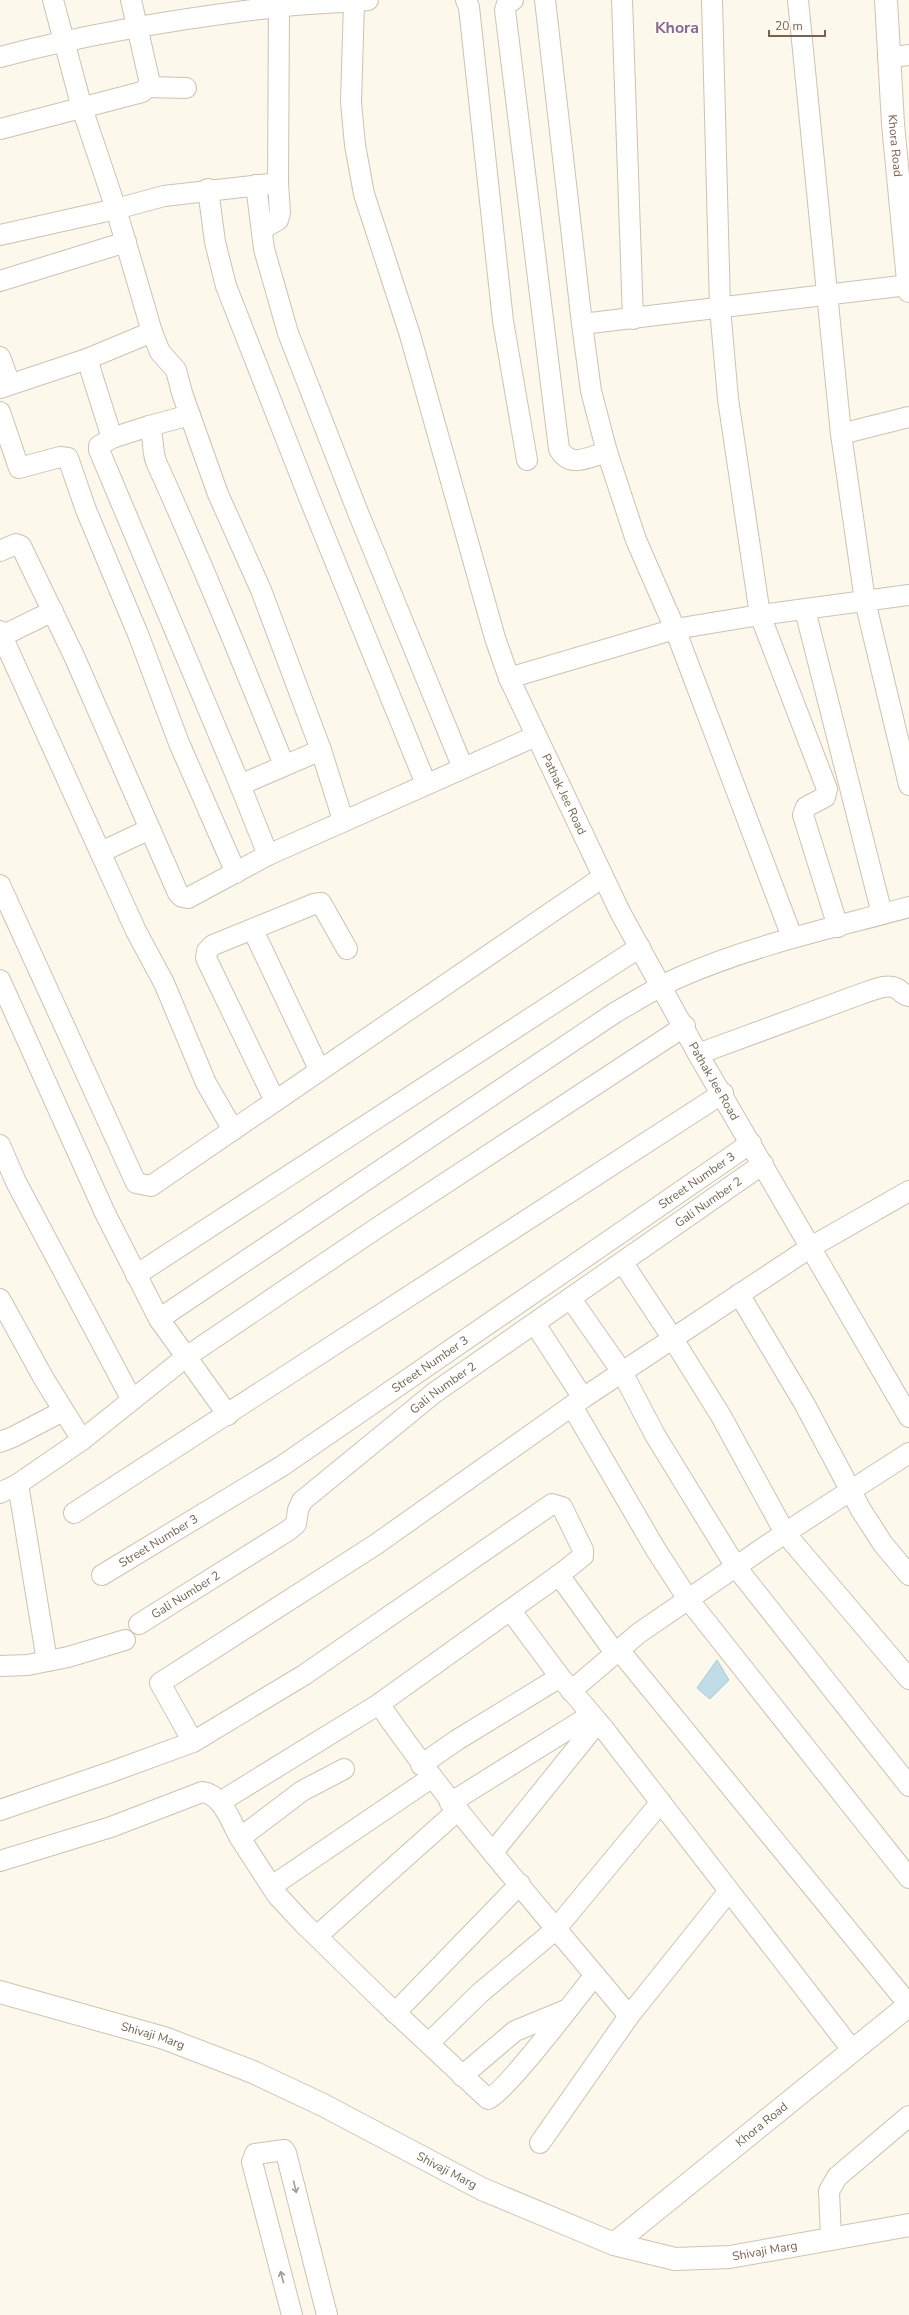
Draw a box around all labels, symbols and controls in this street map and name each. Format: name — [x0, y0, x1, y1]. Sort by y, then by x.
scale bar — [769, 12, 825, 38]
district label: Khora — [655, 17, 699, 39]
text: 20 m — [775, 18, 803, 34]
street label: Khora Road — [884, 114, 906, 178]
street label: Pathak Jee Road — [538, 751, 590, 837]
street label: Pathak Jee Road — [685, 1039, 743, 1123]
street label: Street Number 3 — [655, 1148, 738, 1212]
street label: Gali Number 2 — [672, 1173, 745, 1231]
street label: Street Number 3 — [388, 1332, 471, 1396]
street label: Gali Number 2 — [406, 1358, 479, 1418]
street label: Street Number 3 — [116, 1511, 201, 1571]
street label: Gali Number 2 — [148, 1567, 223, 1622]
street label: Shivaji Marg — [119, 2018, 187, 2053]
street label: Khora Road — [732, 2098, 791, 2150]
street label: Shivaji Marg — [414, 2148, 480, 2193]
one-way arrow — [292, 2181, 299, 2194]
street label: Shivaji Marg — [731, 2237, 799, 2264]
one-way arrow — [278, 2271, 285, 2284]

